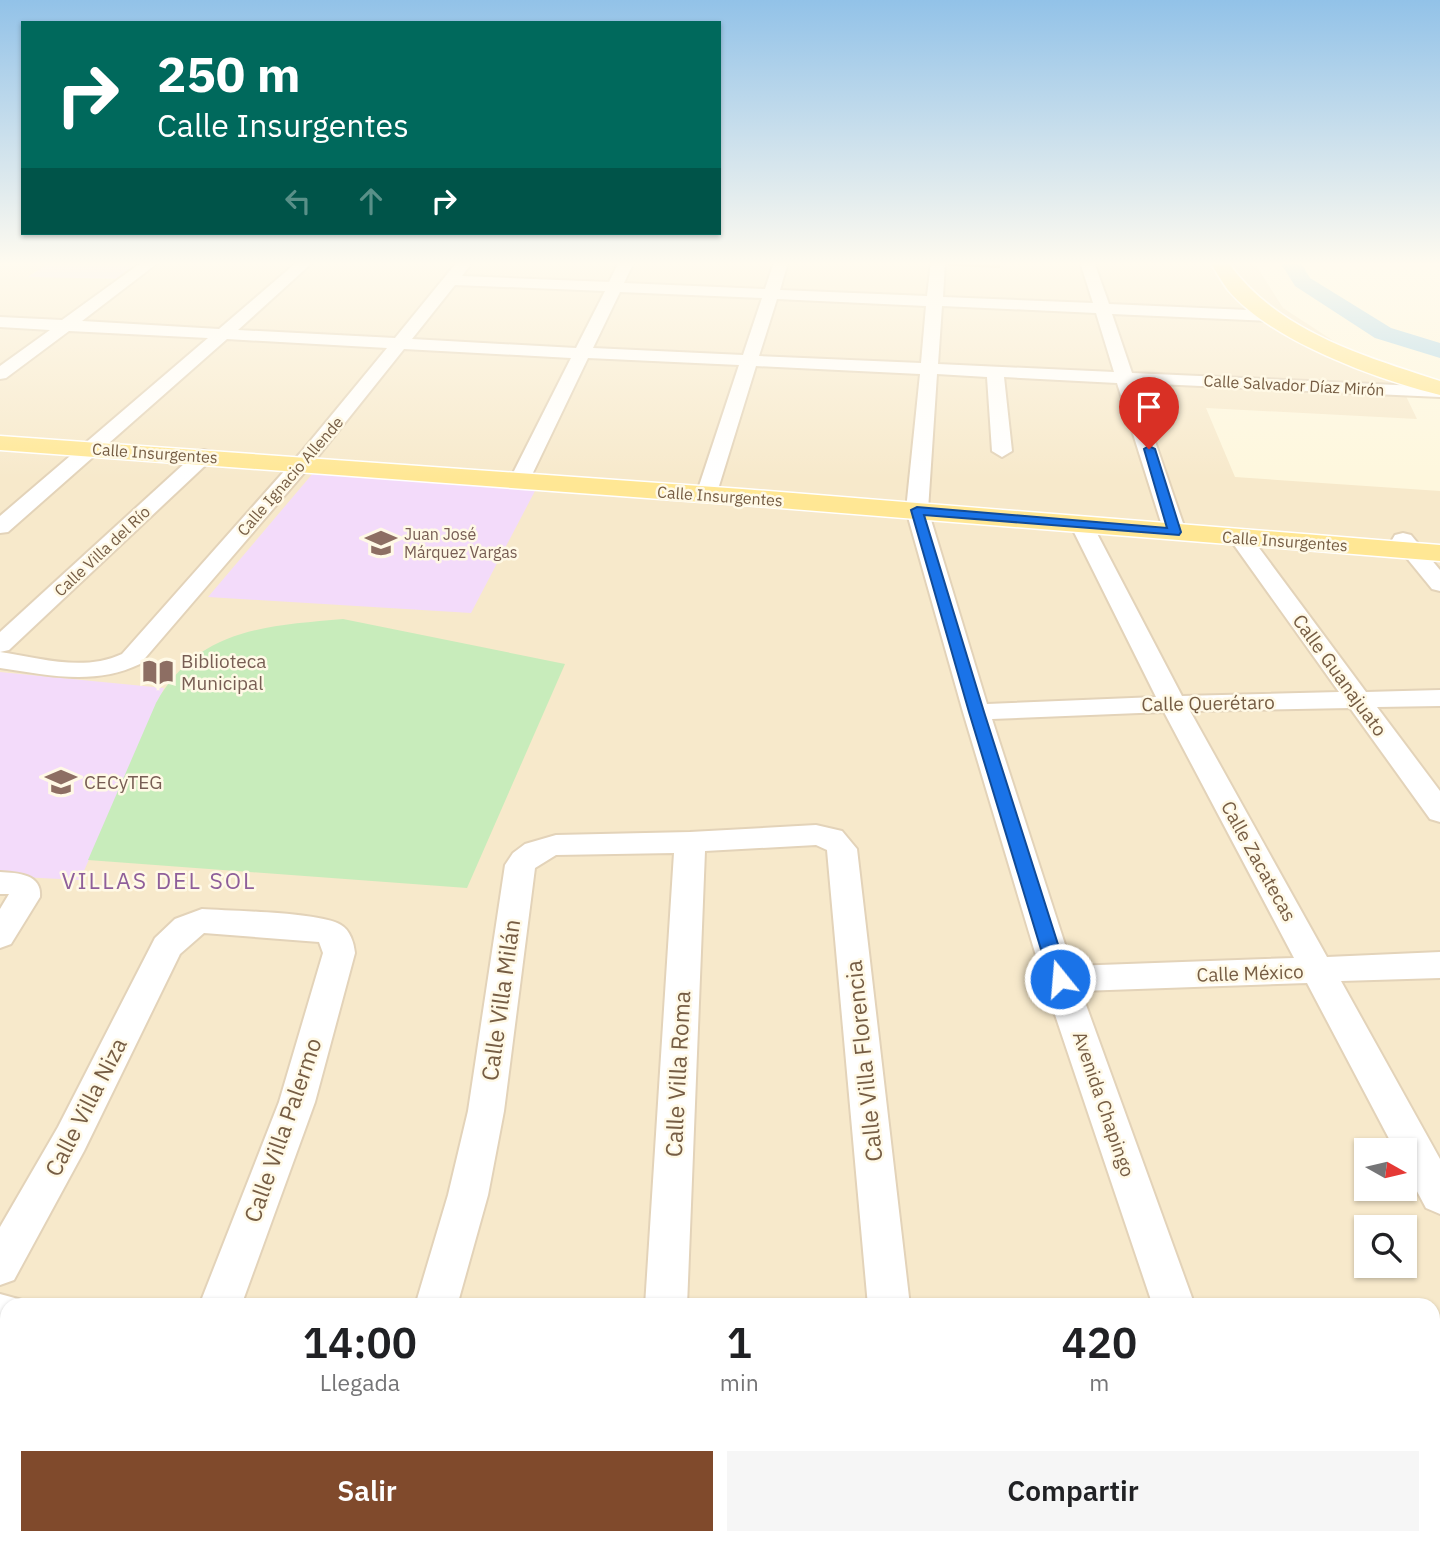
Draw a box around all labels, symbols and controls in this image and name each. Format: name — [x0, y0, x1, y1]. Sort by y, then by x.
text: 250 m — [157, 42, 301, 105]
icon: right — [42, 49, 133, 140]
text: Calle Insurgentes — [157, 104, 409, 146]
icon: left — [279, 182, 317, 220]
icon: ahead — [352, 182, 390, 220]
icon: right — [425, 182, 463, 220]
street label: Calle Salvador Díaz Mirón — [1203, 370, 1385, 400]
pin — [1119, 377, 1179, 449]
icon: arrive — [1130, 388, 1168, 426]
street label: Calle Ignacio Allende — [233, 412, 347, 540]
street label: Calle Insurgentes — [92, 439, 218, 467]
street label: Calle Insurgentes — [657, 482, 783, 510]
street label: Calle Villa del Río — [50, 501, 154, 601]
place label: Juan José Márquez Vargas — [404, 524, 518, 562]
school or university icon: Juan José Márquez Vargas — [364, 526, 398, 560]
street label: Calle Insurgentes — [1222, 527, 1348, 555]
street label: Calle Guanajuato — [1288, 609, 1392, 741]
place label: Biblioteca Municipal — [181, 649, 266, 695]
library icon: Biblioteca Municipal — [141, 655, 175, 689]
street label: Calle Querétaro — [1141, 690, 1275, 716]
school or university icon: CECyTEG — [44, 765, 78, 799]
place label: CECyTEG — [84, 770, 163, 794]
street label: Calle Zacatecas — [1216, 797, 1302, 925]
district label: VILLAS DEL SOL — [61, 865, 257, 895]
street label: Calle Villa Milán — [474, 917, 526, 1083]
position arrow — [1023, 942, 1097, 1016]
street label: Calle Villa Florencia — [838, 959, 889, 1163]
street label: Calle México — [1196, 959, 1304, 987]
street label: Calle Villa Roma — [658, 990, 696, 1158]
street label: Avenida Chapingo — [1068, 1028, 1140, 1180]
street label: Calle Villa Niza — [37, 1032, 133, 1181]
street label: Calle Villa Palermo — [236, 1033, 328, 1226]
north arrow — [1354, 1138, 1418, 1200]
map controls — [1354, 1138, 1417, 1278]
button: search — [1354, 1215, 1417, 1278]
text: 14:00 — [303, 1315, 417, 1370]
text: 1 — [727, 1315, 752, 1370]
text: 420 — [1062, 1315, 1137, 1370]
text: Llegada — [320, 1367, 400, 1397]
text: min — [720, 1367, 759, 1397]
text: m — [1089, 1367, 1109, 1397]
button: Salir — [21, 1451, 713, 1531]
button: Compartir — [727, 1451, 1419, 1531]

